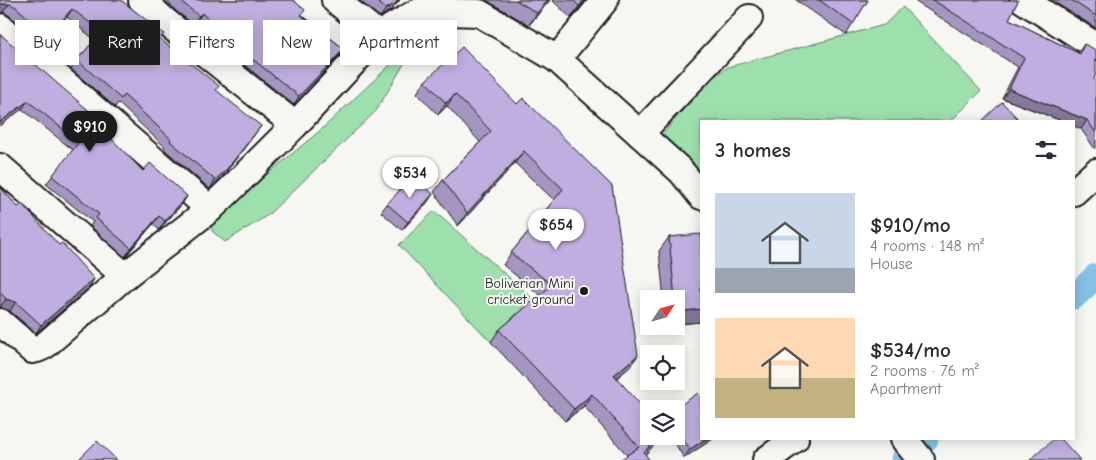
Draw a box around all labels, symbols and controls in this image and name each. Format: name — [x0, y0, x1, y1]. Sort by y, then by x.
chip: Buy — [15, 20, 79, 65]
chip: Rent — [89, 20, 160, 65]
chip: Filters — [170, 20, 253, 65]
chip: New — [263, 20, 330, 65]
chip: Apartment — [340, 20, 457, 65]
pin: $910 — [60, 110, 120, 153]
text: $910 — [73, 118, 107, 136]
icon: filters — [1032, 136, 1060, 164]
text: 3 homes — [715, 138, 791, 162]
pin: $534 — [380, 156, 440, 199]
text: $534 — [393, 164, 427, 182]
pin: $654 — [526, 208, 586, 251]
icon: home — [755, 213, 815, 273]
text: $910/mo — [870, 213, 951, 237]
text: $654 — [539, 216, 573, 234]
text: 4 rooms · 148 m² — [870, 237, 984, 255]
text: House — [870, 255, 913, 273]
place label: Boliverian Mini cricket ground — [485, 275, 574, 308]
marker: Boliverian Mini cricket ground — [578, 285, 590, 297]
north arrow — [640, 290, 685, 335]
map controls — [640, 290, 685, 445]
icon: home — [755, 338, 815, 398]
text: $534/mo — [870, 338, 951, 362]
button: locate — [640, 345, 685, 390]
text: 2 rooms · 76 m² — [870, 362, 979, 380]
text: Apartment — [870, 380, 942, 398]
button: layers — [640, 400, 685, 445]

